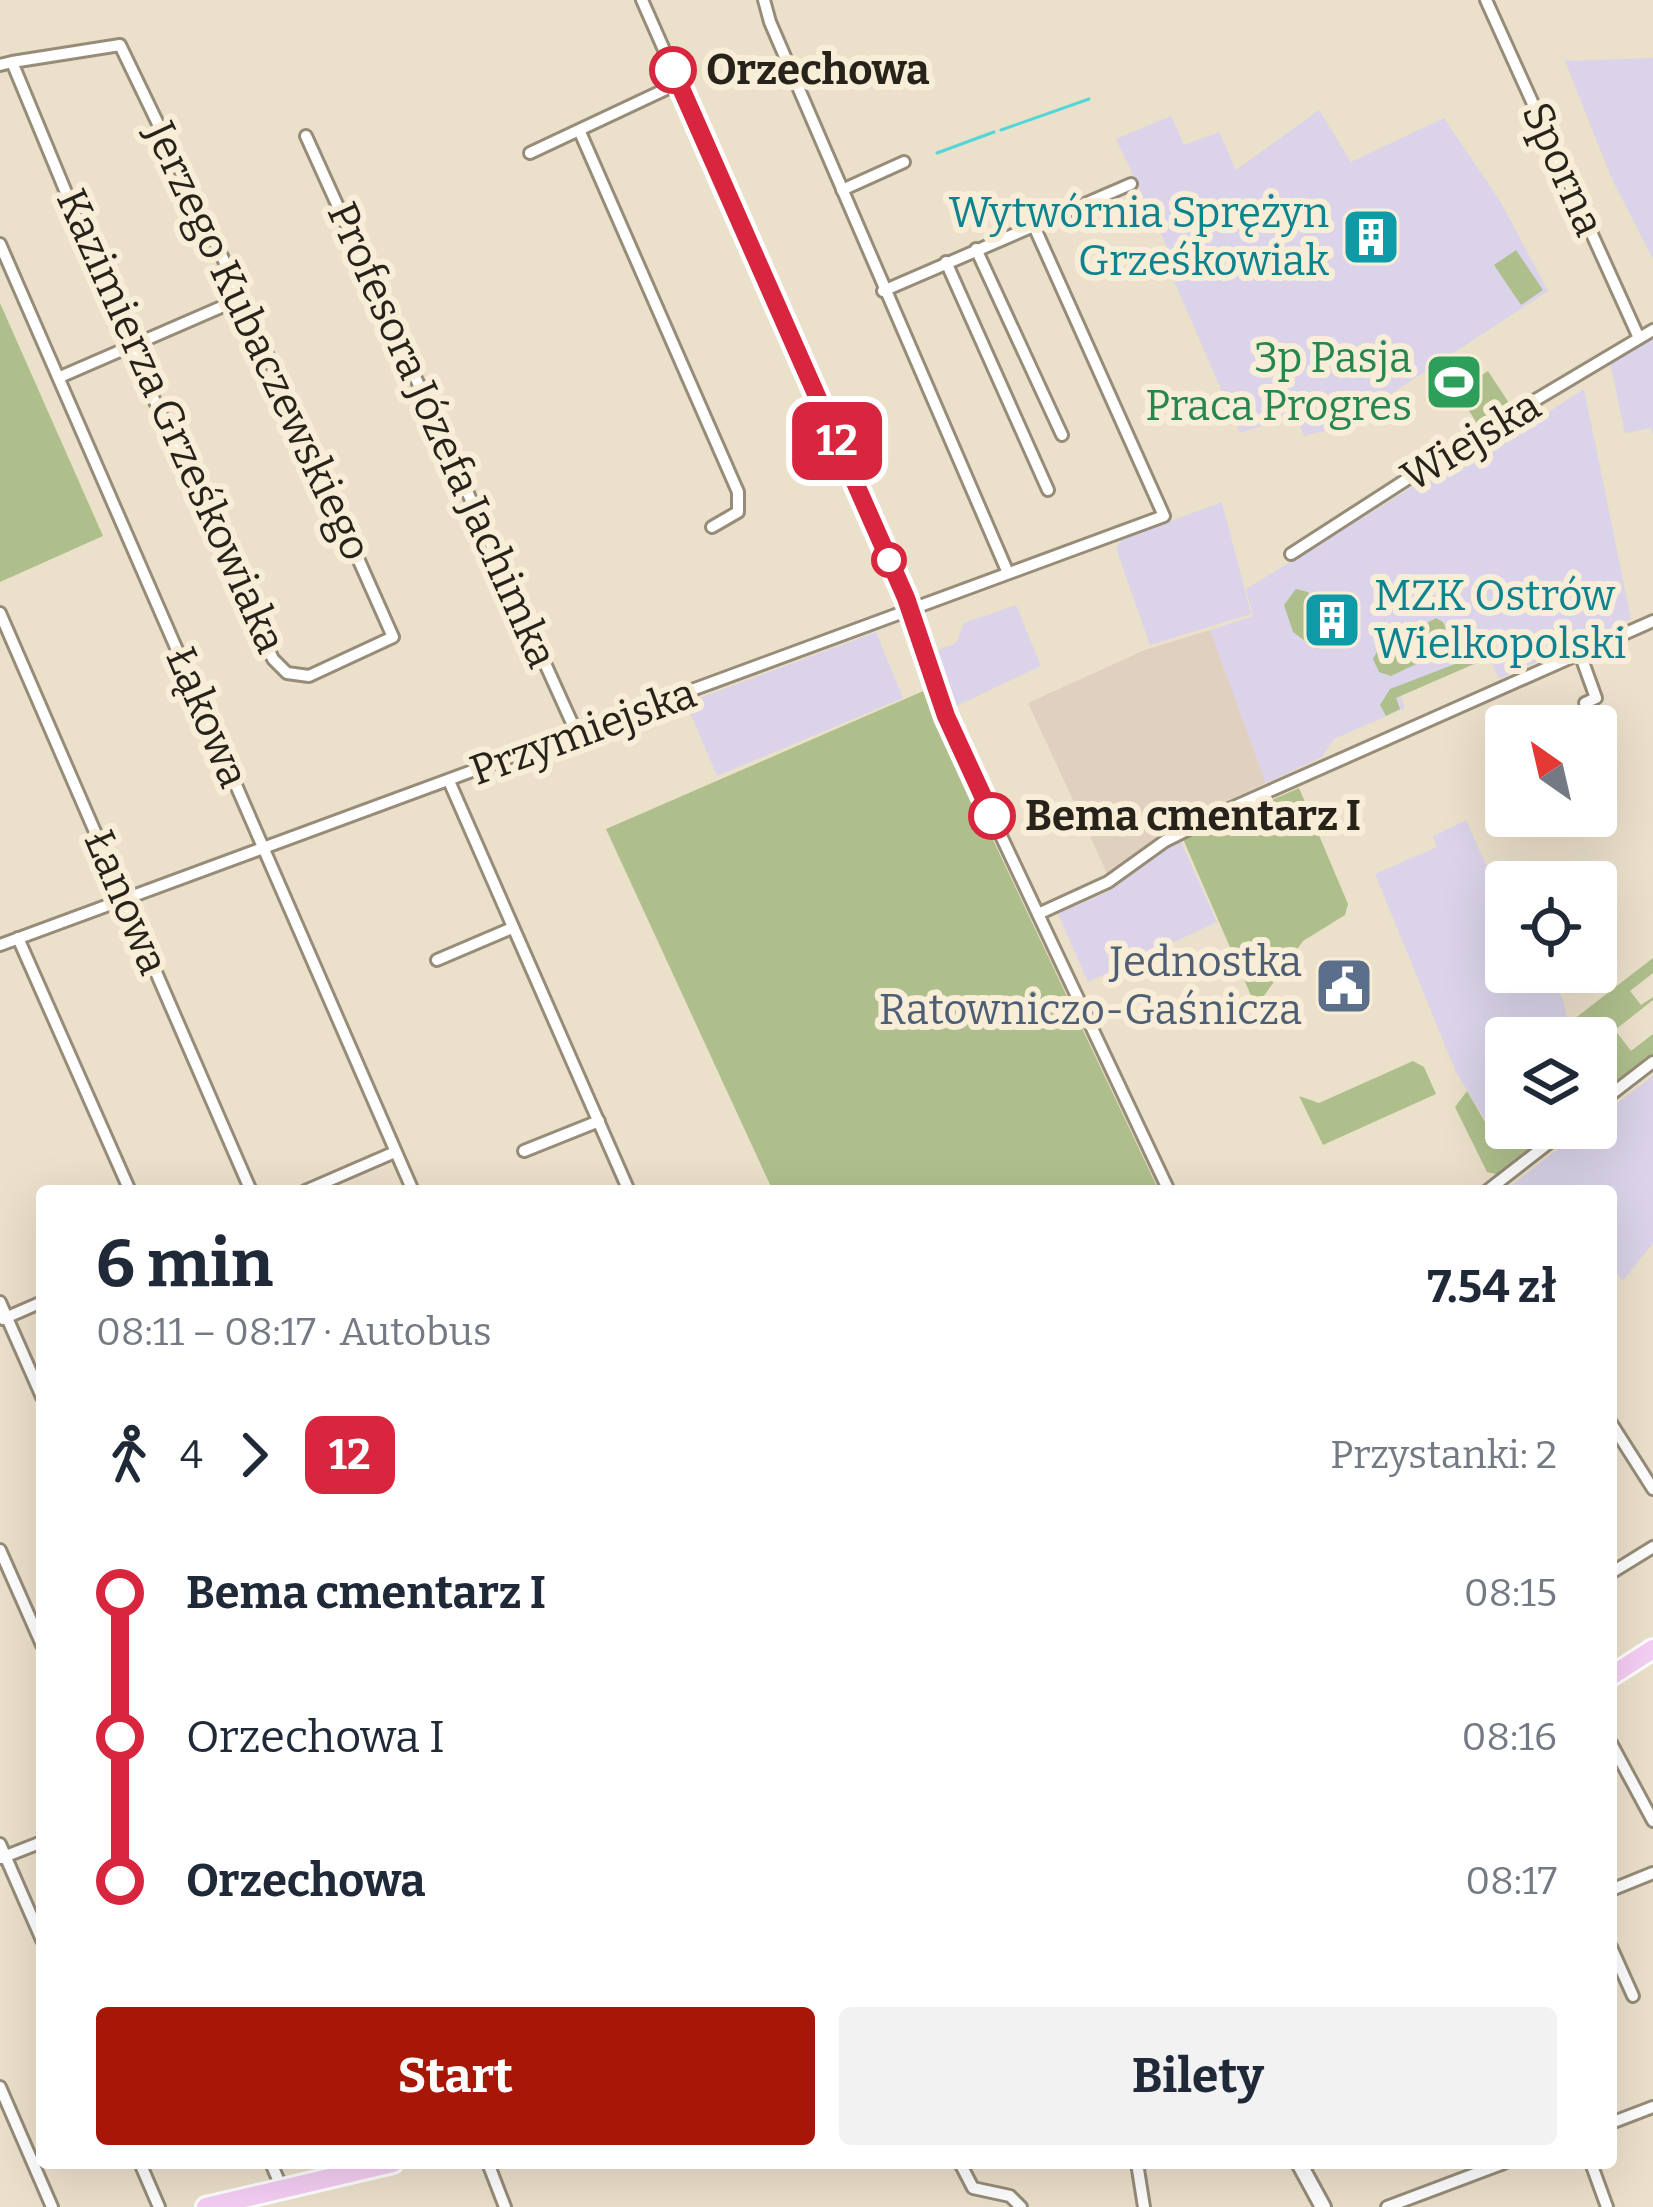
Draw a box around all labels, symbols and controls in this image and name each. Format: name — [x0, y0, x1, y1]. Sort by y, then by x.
place label: Orzechowa — [706, 45, 930, 95]
marker: Orzechowa — [651, 48, 695, 92]
street label: Sporna — [1512, 95, 1614, 243]
street label: Jerzego Kubaczewskiego — [134, 113, 382, 568]
street label: Kazimierza Grześkowiaka — [46, 181, 296, 661]
place label: Wytwórnia Sprężyn Grześkowiak — [949, 188, 1329, 286]
street label: Profesora Józefa Jachimka — [317, 195, 567, 675]
building icon: Wytwórnia Sprężyn Grześkowiak — [1340, 206, 1402, 268]
place label: 3p Pasja Praca Progres — [1145, 333, 1412, 431]
sports icon: 3p Pasja Praca Progres — [1423, 351, 1485, 413]
street label: Wiejska — [1393, 380, 1549, 502]
line badge: 12 — [783, 402, 891, 480]
text: 12 — [816, 416, 858, 466]
unlabelled marker — [873, 544, 905, 576]
place label: MZK Ostrów Wielkopolski — [1374, 571, 1626, 669]
building icon: MZK Ostrów Wielkopolski — [1301, 589, 1363, 651]
street label: Łąkowa — [155, 639, 259, 795]
street label: Przymiejska — [463, 668, 703, 796]
north arrow — [1485, 705, 1617, 837]
map controls — [1485, 705, 1617, 1149]
place label: Bema cmentarz I — [1025, 791, 1361, 841]
marker: Bema cmentarz I — [970, 794, 1014, 838]
street label: Łanowa — [73, 822, 179, 982]
button: locate — [1485, 861, 1617, 993]
place label: Jednostka Ratowniczo-Gaśnicza — [879, 937, 1302, 1035]
public building icon: Jednostka Ratowniczo-Gaśnicza — [1313, 955, 1375, 1017]
button: layers — [1485, 1017, 1617, 1149]
text: 6 min — [96, 1224, 273, 1303]
text: 7.54 zł — [1427, 1260, 1557, 1314]
text: 08:11 – 08:17 · Autobus — [96, 1309, 492, 1355]
icon: walk — [96, 1422, 162, 1488]
icon: forward — [221, 1422, 287, 1488]
text: 12 — [329, 1430, 371, 1480]
text: 4 — [180, 1432, 203, 1478]
text: Przystanki: 2 — [1330, 1432, 1557, 1478]
text: Bema cmentarz I — [186, 1566, 546, 1620]
text: 08:15 — [1464, 1570, 1557, 1616]
text: Orzechowa I — [186, 1710, 445, 1764]
text: 08:16 — [1462, 1714, 1557, 1760]
text: Orzechowa — [186, 1854, 426, 1908]
text: 08:17 — [1465, 1858, 1557, 1904]
button: Start — [96, 2007, 815, 2145]
button: Bilety — [839, 2007, 1557, 2145]

